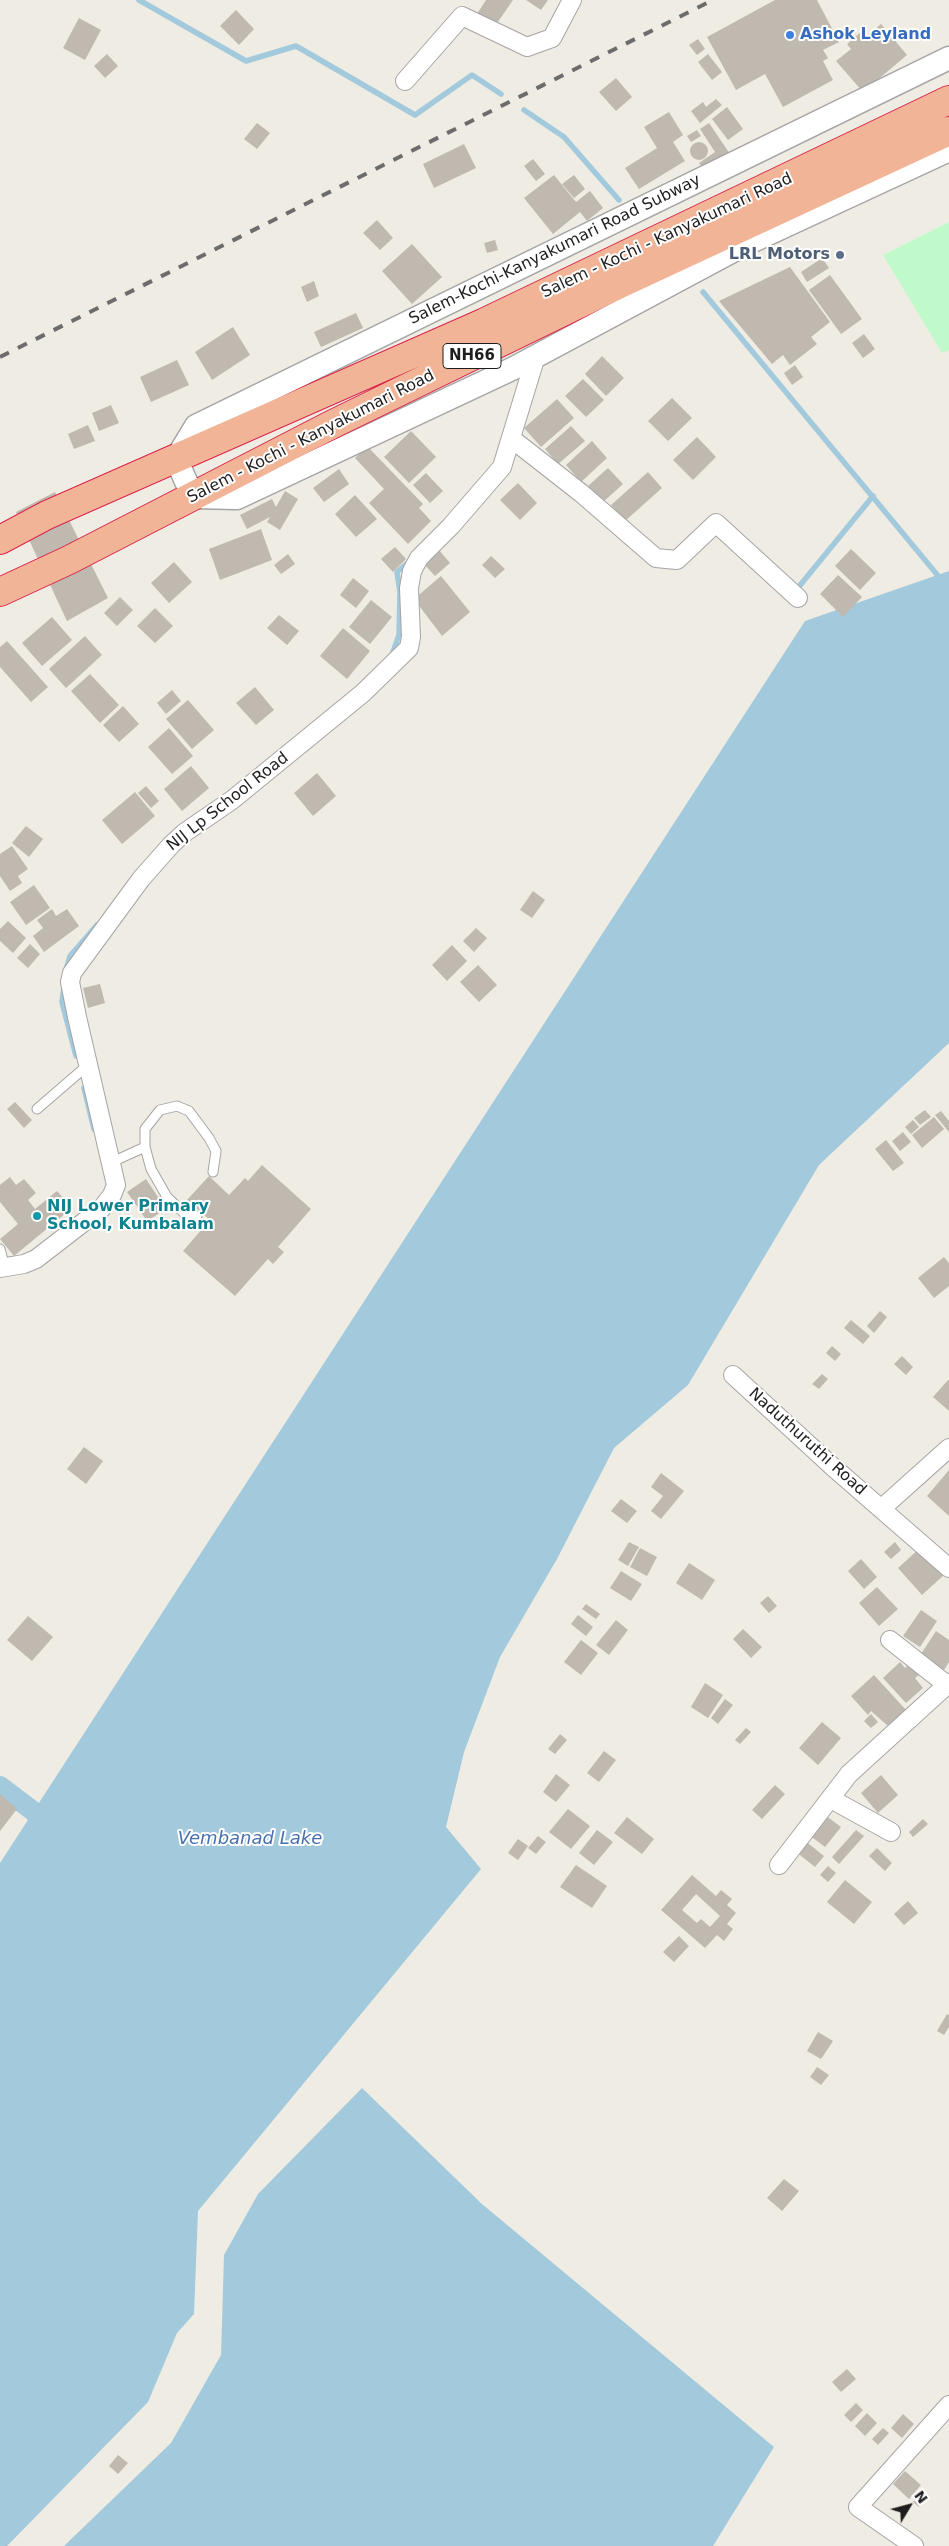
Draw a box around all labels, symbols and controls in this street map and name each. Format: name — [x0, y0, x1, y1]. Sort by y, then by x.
place label: Ashok Leyland — [800, 25, 931, 45]
marker: Ashok Leyland — [784, 29, 796, 41]
street label: Salem - Kochi - Kanyakumari Road — [539, 169, 795, 303]
street label: Salem-Kochi-Kanyakumari Road Subway — [406, 171, 704, 329]
place label: LRL Motors — [729, 245, 830, 265]
marker: LRL Motors — [834, 249, 846, 261]
road number: NH66 — [443, 344, 501, 368]
street label: Salem - Kochi - Kanyakumari Road — [184, 366, 438, 508]
street label: NIJ Lp School Road — [163, 749, 293, 855]
place label: NIJ Lower Primary School, Kumbalam — [47, 1197, 214, 1235]
marker: NIJ Lower Primary School, Kumbalam — [31, 1210, 43, 1222]
street label: Naduthuruthi Road — [744, 1384, 870, 1500]
water label: Vembanad Lake — [178, 1828, 322, 1850]
north arrow — [884, 2481, 934, 2531]
text: N — [911, 2487, 931, 2506]

